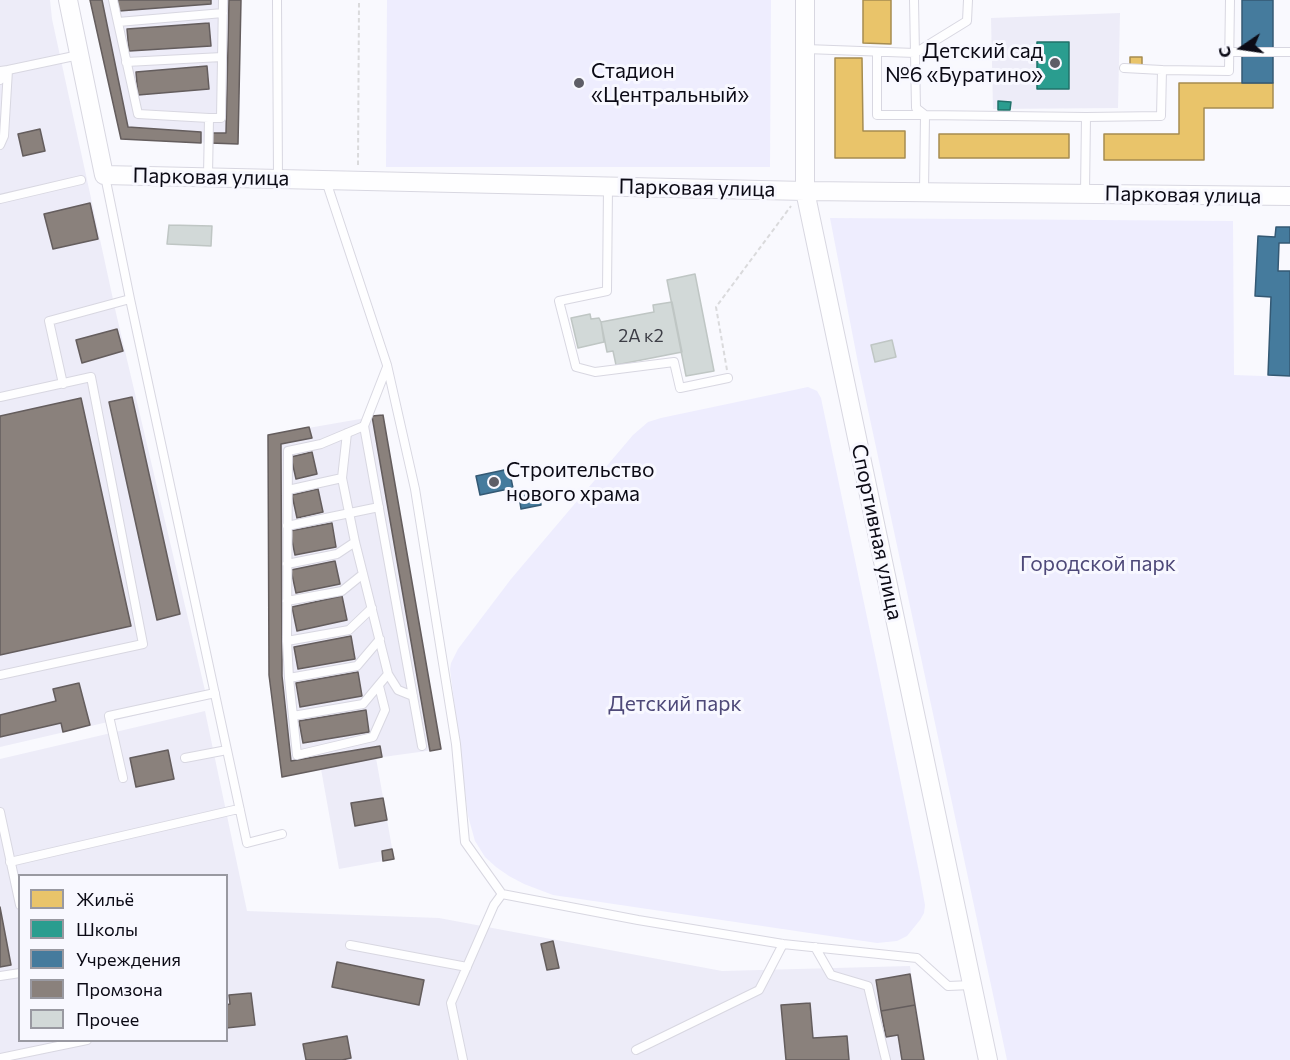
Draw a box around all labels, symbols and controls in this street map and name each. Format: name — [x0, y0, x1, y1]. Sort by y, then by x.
north arrow — [1212, 18, 1272, 78]
place label: Детский сад №6 «Буратино» — [885, 38, 1043, 88]
text: С — [1213, 45, 1234, 60]
marker: Детский сад №6 «Буратино» — [1048, 56, 1062, 70]
place label: Стадион «Центральный» — [591, 58, 749, 108]
marker: Стадион «Центральный» — [572, 76, 586, 90]
street label: Парковая улица — [132, 163, 290, 191]
street label: Парковая улица — [618, 174, 776, 202]
street label: Парковая улица — [1104, 181, 1262, 209]
house number: 2А к2 — [618, 325, 664, 347]
street label: Спортивная улица — [846, 442, 908, 622]
place label: Строительство нового храма — [506, 457, 654, 507]
marker: Строительство нового храма — [487, 475, 501, 489]
park label: Городской парк — [1020, 551, 1176, 577]
park label: Детский парк — [608, 691, 742, 717]
legend — [18, 874, 228, 1042]
text: Жильё — [76, 888, 134, 910]
text: Школы — [76, 918, 138, 940]
text: Учреждения — [76, 948, 181, 970]
text: Промзона — [76, 978, 163, 1000]
text: Прочее — [76, 1008, 139, 1030]

